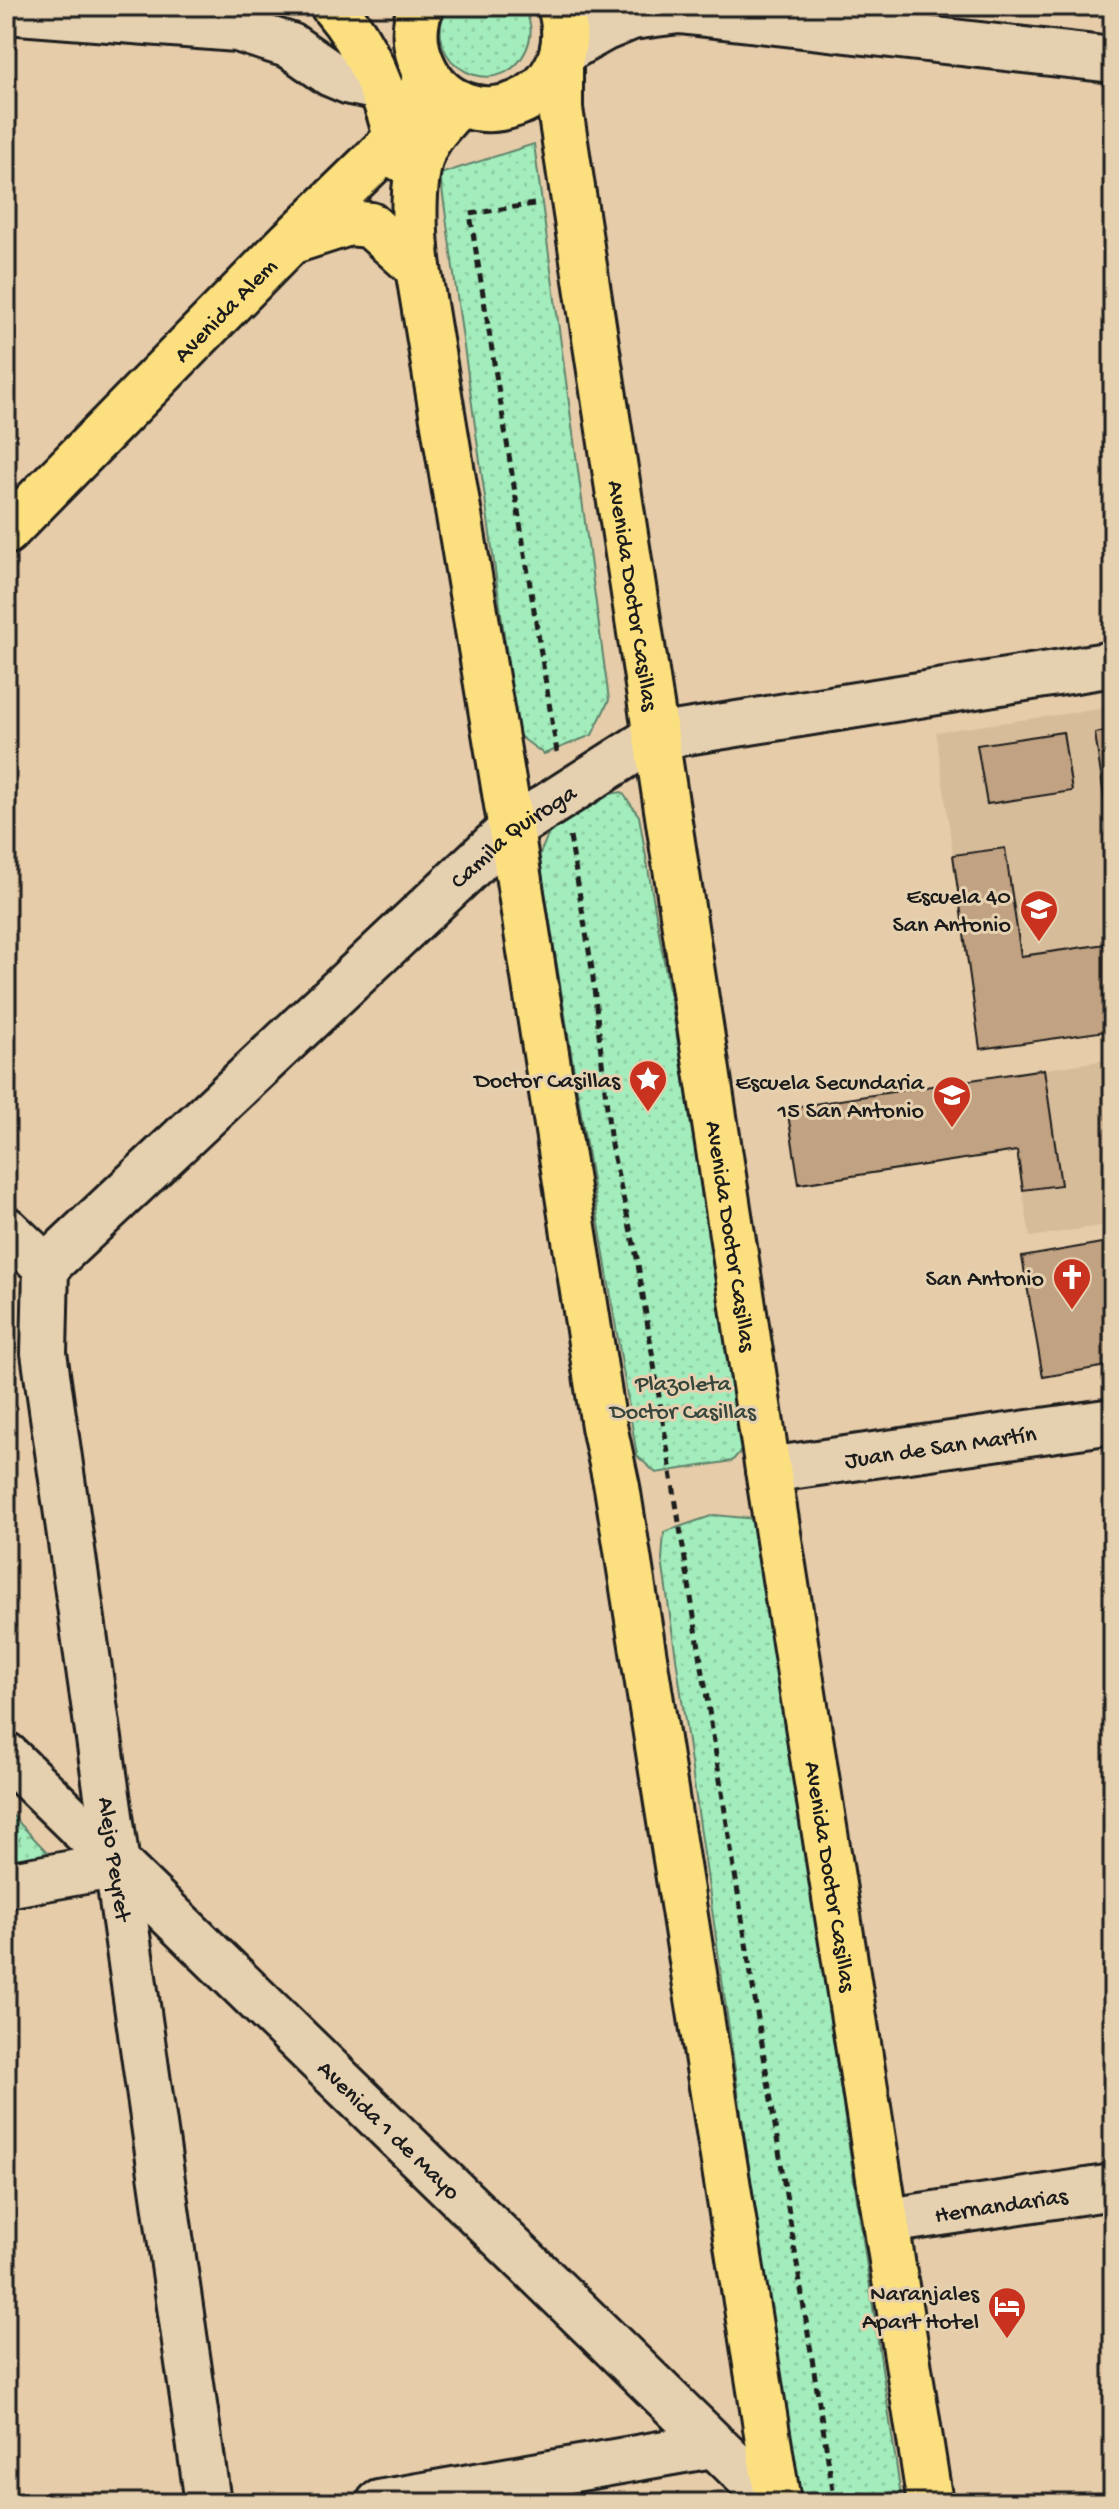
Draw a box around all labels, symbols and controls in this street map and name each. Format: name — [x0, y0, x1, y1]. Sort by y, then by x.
street label: Avenida Alem — [169, 253, 285, 370]
street label: Avenida Doctor Casillas — [599, 479, 663, 714]
street label: Camila Quiroga — [446, 780, 584, 897]
place label: Escuela 40 San Antonio — [893, 884, 1011, 941]
school or university icon: Escuela 40 San Antonio — [1018, 888, 1060, 943]
place icon: Doctor Casillas — [627, 1058, 669, 1113]
place label: Doctor Casillas — [472, 1068, 621, 1097]
place label: Escuela Secundaria 15 San Antonio — [735, 1070, 925, 1127]
school or university icon: Escuela Secundaria 15 San Antonio — [931, 1074, 973, 1129]
street label: Avenida Doctor Casillas — [697, 1119, 761, 1355]
church icon: San Antonio — [1051, 1256, 1093, 1311]
place label: San Antonio — [926, 1266, 1044, 1295]
park label: Plazoleta Doctor Casillas — [608, 1371, 757, 1428]
street label: Juan de San Martín — [843, 1421, 1039, 1477]
street label: Avenida Doctor Casillas — [796, 1760, 861, 1995]
street label: Alejo Peyret — [89, 1795, 136, 1925]
street label: Avenida 1 de Mayo — [310, 2055, 465, 2208]
street label: Hernandarias — [933, 2183, 1071, 2232]
place label: Naranjales Apart Hotel — [862, 2281, 980, 2338]
hotel icon: Naranjales Apart Hotel — [986, 2285, 1028, 2340]

